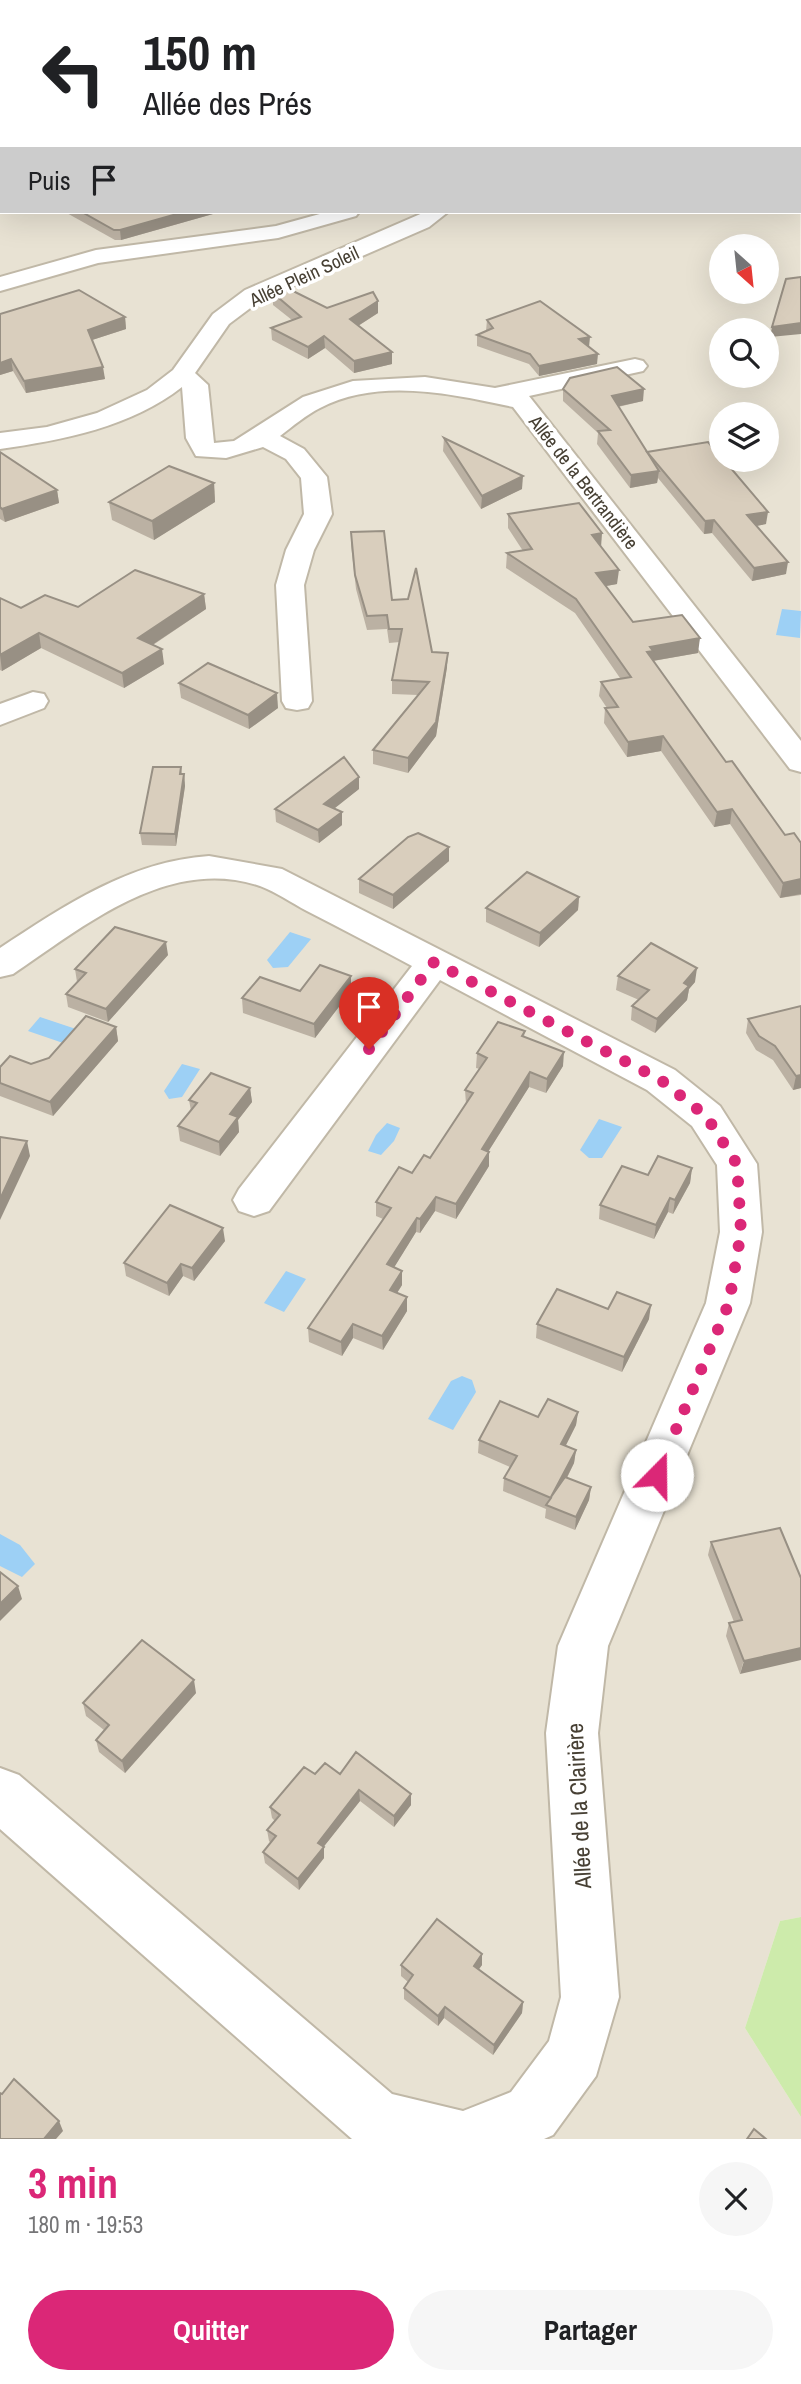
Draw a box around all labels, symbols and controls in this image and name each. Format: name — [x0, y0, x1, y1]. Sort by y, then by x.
text: 150 m — [143, 19, 257, 85]
icon: left — [28, 28, 119, 119]
text: Allée des Prés — [143, 82, 312, 125]
icon: arrive — [85, 161, 123, 199]
text: Puis — [28, 163, 71, 198]
north arrow — [709, 234, 779, 304]
map controls — [709, 234, 779, 472]
street label: Allée Plein Soleil — [244, 239, 363, 313]
button: search — [709, 318, 779, 388]
button: layers — [709, 402, 779, 472]
street label: Allée de la Bertrandière — [523, 409, 645, 554]
pin — [339, 977, 399, 1049]
icon: arrive — [350, 988, 388, 1026]
position arrow — [620, 1438, 694, 1512]
street label: Allée de la Clairière — [559, 1723, 598, 1891]
text: 3 min — [28, 2155, 118, 2211]
button: close — [699, 2162, 773, 2236]
text: 180 m · 19:53 — [28, 2209, 143, 2240]
button: Quitter — [28, 2290, 394, 2370]
button: Partager — [408, 2290, 773, 2370]

